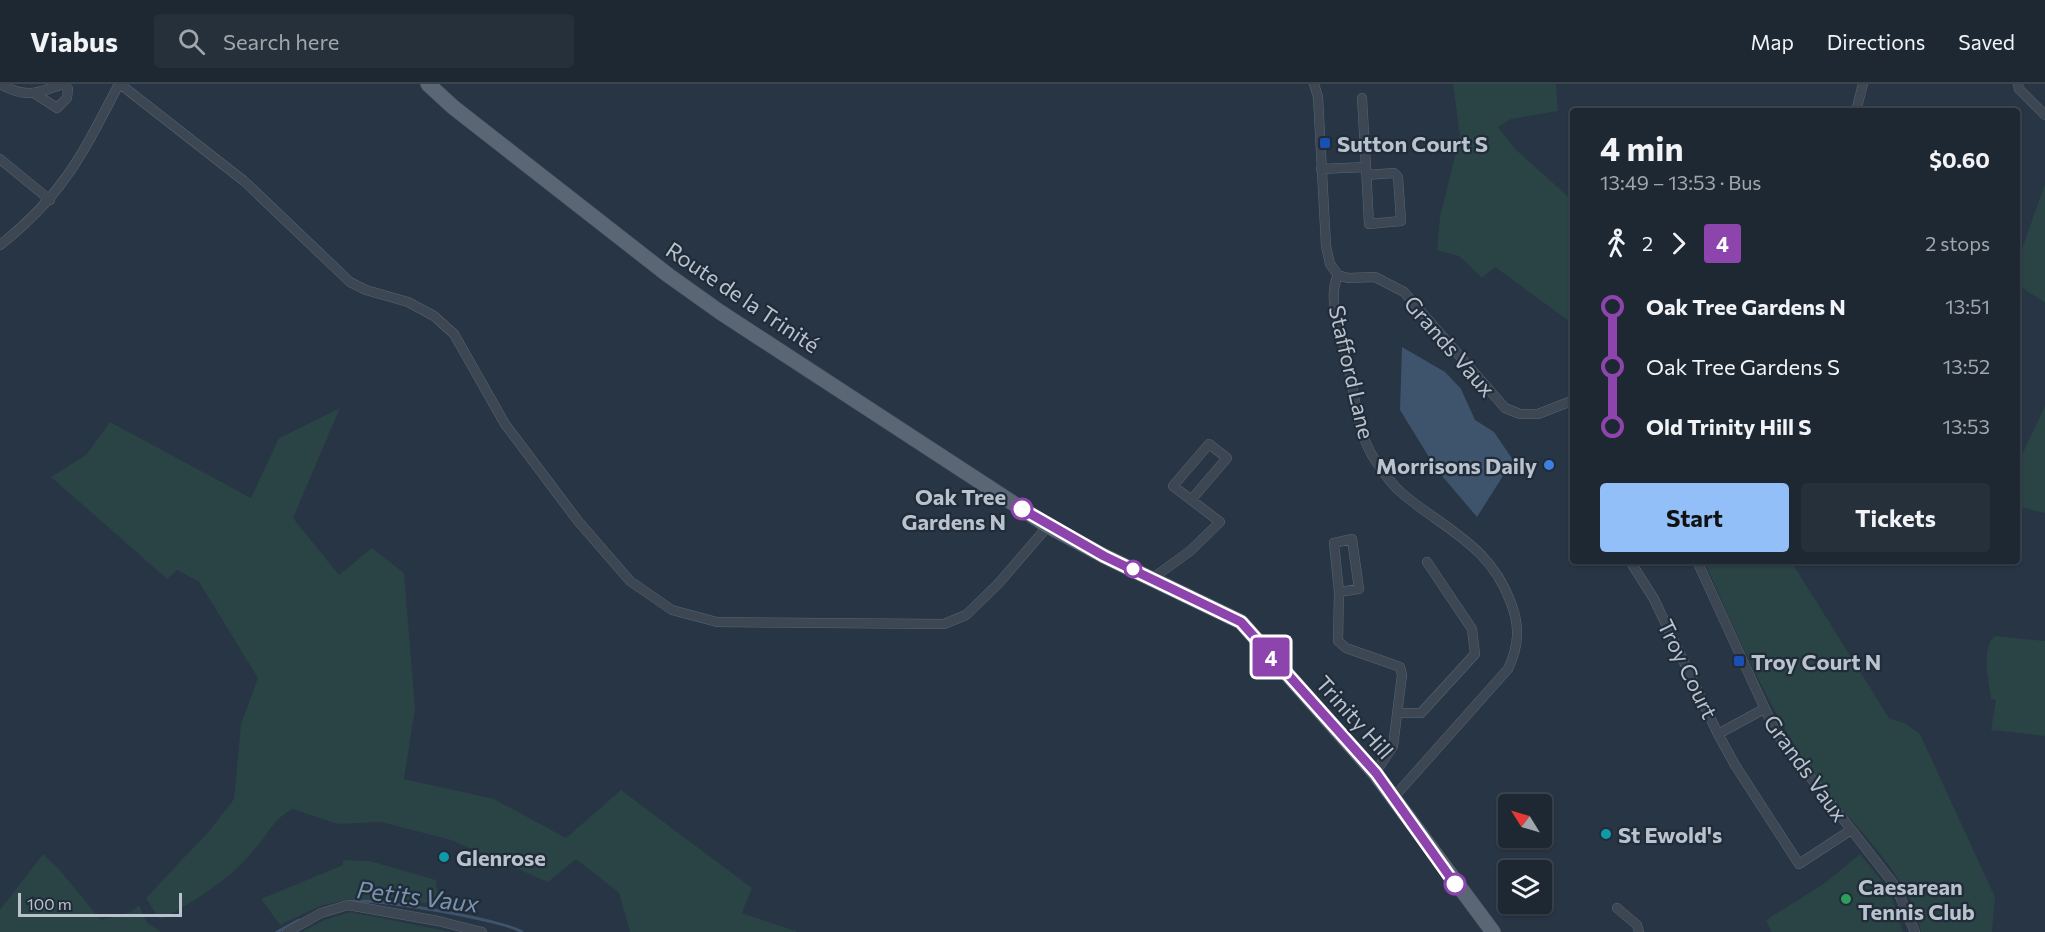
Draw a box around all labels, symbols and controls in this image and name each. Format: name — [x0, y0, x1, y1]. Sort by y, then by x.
search box — [154, 14, 574, 68]
text: Viabus — [30, 24, 118, 58]
icon: search — [175, 25, 208, 58]
text: Search here — [223, 28, 339, 55]
text: Map — [1751, 29, 1794, 54]
text: Directions — [1827, 29, 1925, 54]
text: Saved — [1958, 29, 2015, 54]
text: 4 min — [1600, 127, 1684, 168]
place label: Sutton Court S — [1337, 130, 1488, 157]
marker: Sutton Court S — [1318, 136, 1332, 150]
text: $0.60 — [1929, 146, 1990, 173]
text: 13:49 – 13:53 · Bus — [1600, 170, 1761, 194]
icon: walk — [1600, 227, 1633, 260]
icon: forward — [1662, 227, 1695, 260]
text: 2 — [1642, 231, 1653, 255]
text: 4 — [1716, 231, 1729, 256]
text: 2 stops — [1925, 231, 1990, 255]
street label: Route de la Trinité — [661, 236, 825, 358]
street label: Grands Vaux — [1399, 290, 1501, 402]
text: Oak Tree Gardens N — [1646, 293, 1846, 320]
text: 13:51 — [1945, 294, 1990, 318]
street label: Stafford Lane — [1324, 303, 1380, 441]
text: Oak Tree Gardens S — [1646, 353, 1840, 380]
text: 13:52 — [1943, 354, 1990, 378]
text: Old Trinity Hill S — [1646, 413, 1811, 440]
text: 13:53 — [1942, 414, 1990, 438]
place label: Morrisons Daily — [1376, 452, 1537, 479]
marker: Morrisons Daily — [1542, 458, 1556, 472]
place label: Oak Tree Gardens N — [901, 483, 1006, 535]
button: Start — [1600, 483, 1789, 552]
button: Tickets — [1801, 483, 1990, 552]
marker: Oak Tree Gardens N — [1011, 498, 1033, 520]
unlabelled marker — [1124, 560, 1142, 578]
street label: Troy Court — [1652, 615, 1724, 723]
line badge: 4 — [1252, 638, 1290, 676]
text: 4 — [1265, 645, 1277, 670]
place label: Troy Court N — [1751, 648, 1881, 675]
marker: Troy Court N — [1732, 654, 1746, 668]
street label: Trinity Hill — [1311, 670, 1399, 764]
street label: Grands Vaux — [1758, 709, 1854, 827]
north arrow — [1498, 794, 1552, 848]
map controls — [1498, 794, 1552, 914]
place label: St Ewold's — [1618, 821, 1722, 848]
marker: St Ewold's — [1599, 827, 1613, 841]
place label: Glenrose — [456, 844, 546, 871]
marker: Glenrose — [437, 850, 451, 864]
button: layers — [1498, 860, 1552, 914]
unlabelled marker — [1444, 873, 1466, 895]
place label: Caesarean Tennis Club — [1858, 873, 1975, 925]
water label: Petits Vaux — [355, 874, 481, 918]
scale bar — [18, 890, 182, 918]
marker: Caesarean Tennis Club — [1839, 892, 1853, 906]
text: 100 m — [27, 894, 72, 913]

